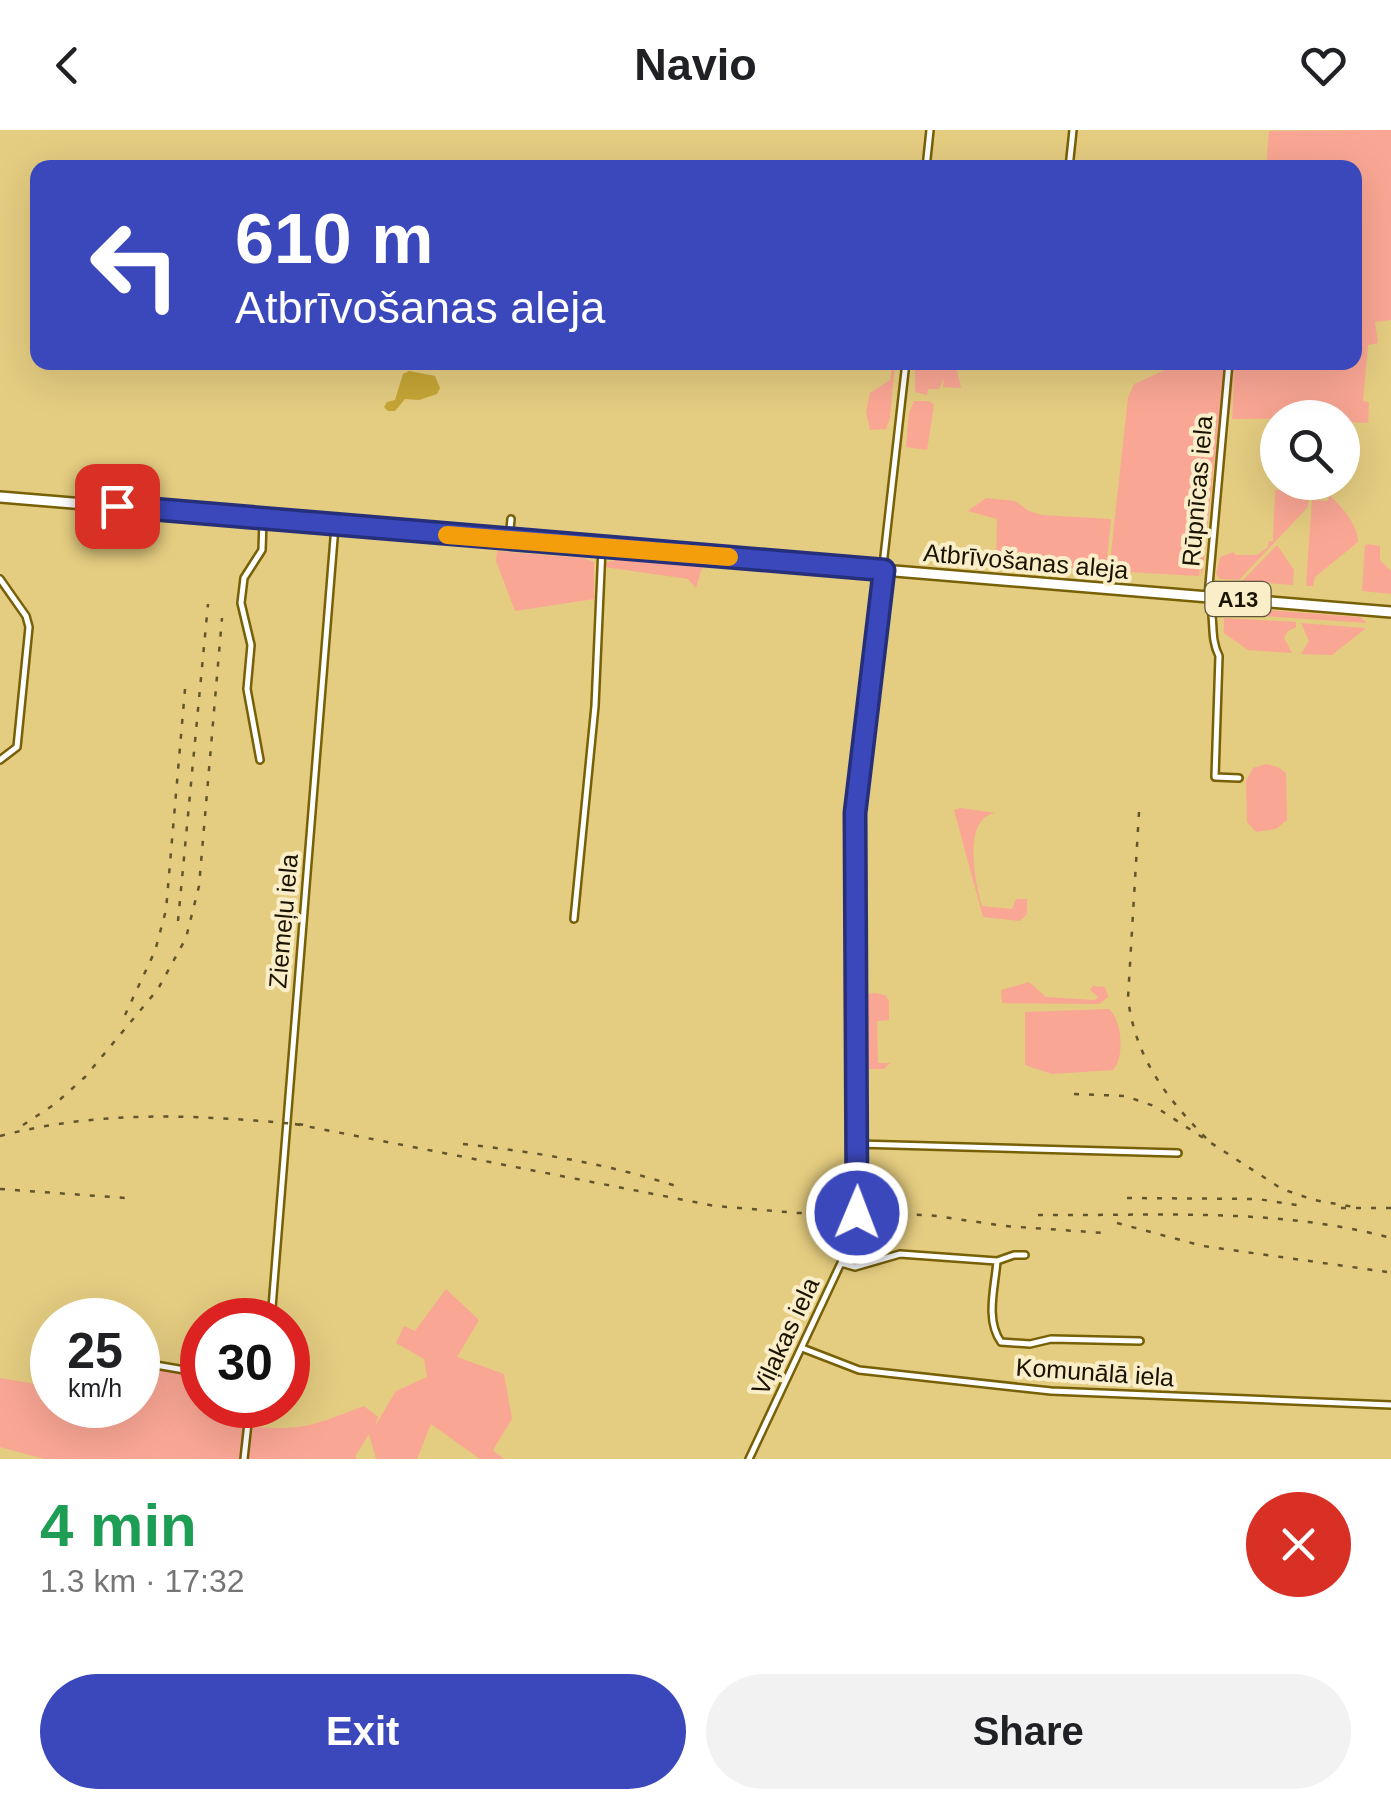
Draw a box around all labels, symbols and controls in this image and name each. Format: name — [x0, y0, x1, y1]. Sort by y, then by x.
icon: back — [40, 38, 95, 93]
icon: heart — [1296, 38, 1351, 93]
text: Navio — [634, 39, 757, 90]
icon: left — [70, 200, 200, 330]
text: 610 m — [235, 200, 433, 278]
text: Atbrīvošanas aleja — [235, 282, 605, 333]
map controls — [1260, 400, 1360, 500]
button: search — [1260, 400, 1360, 500]
street label: Rūpnīcas iela — [1176, 414, 1218, 568]
pin — [75, 464, 160, 549]
icon: arrive — [90, 479, 145, 534]
street label: Atbrīvošanas aleja — [922, 538, 1130, 584]
road number: A13 — [1206, 582, 1270, 616]
street label: Ziemeļu iela — [263, 853, 303, 989]
position arrow — [805, 1161, 909, 1265]
street label: Viļakas iela — [746, 1273, 824, 1399]
speed limit sign: 30 — [180, 1298, 310, 1428]
text: 25 — [67, 1323, 123, 1379]
street label: Komunālā iela — [1015, 1353, 1175, 1391]
text: km/h — [68, 1374, 122, 1402]
text: 4 min — [40, 1492, 197, 1559]
button: close — [1246, 1492, 1351, 1597]
text: 1.3 km · 17:32 — [40, 1563, 245, 1599]
button: Exit — [40, 1674, 686, 1789]
button: Share — [706, 1674, 1351, 1789]

